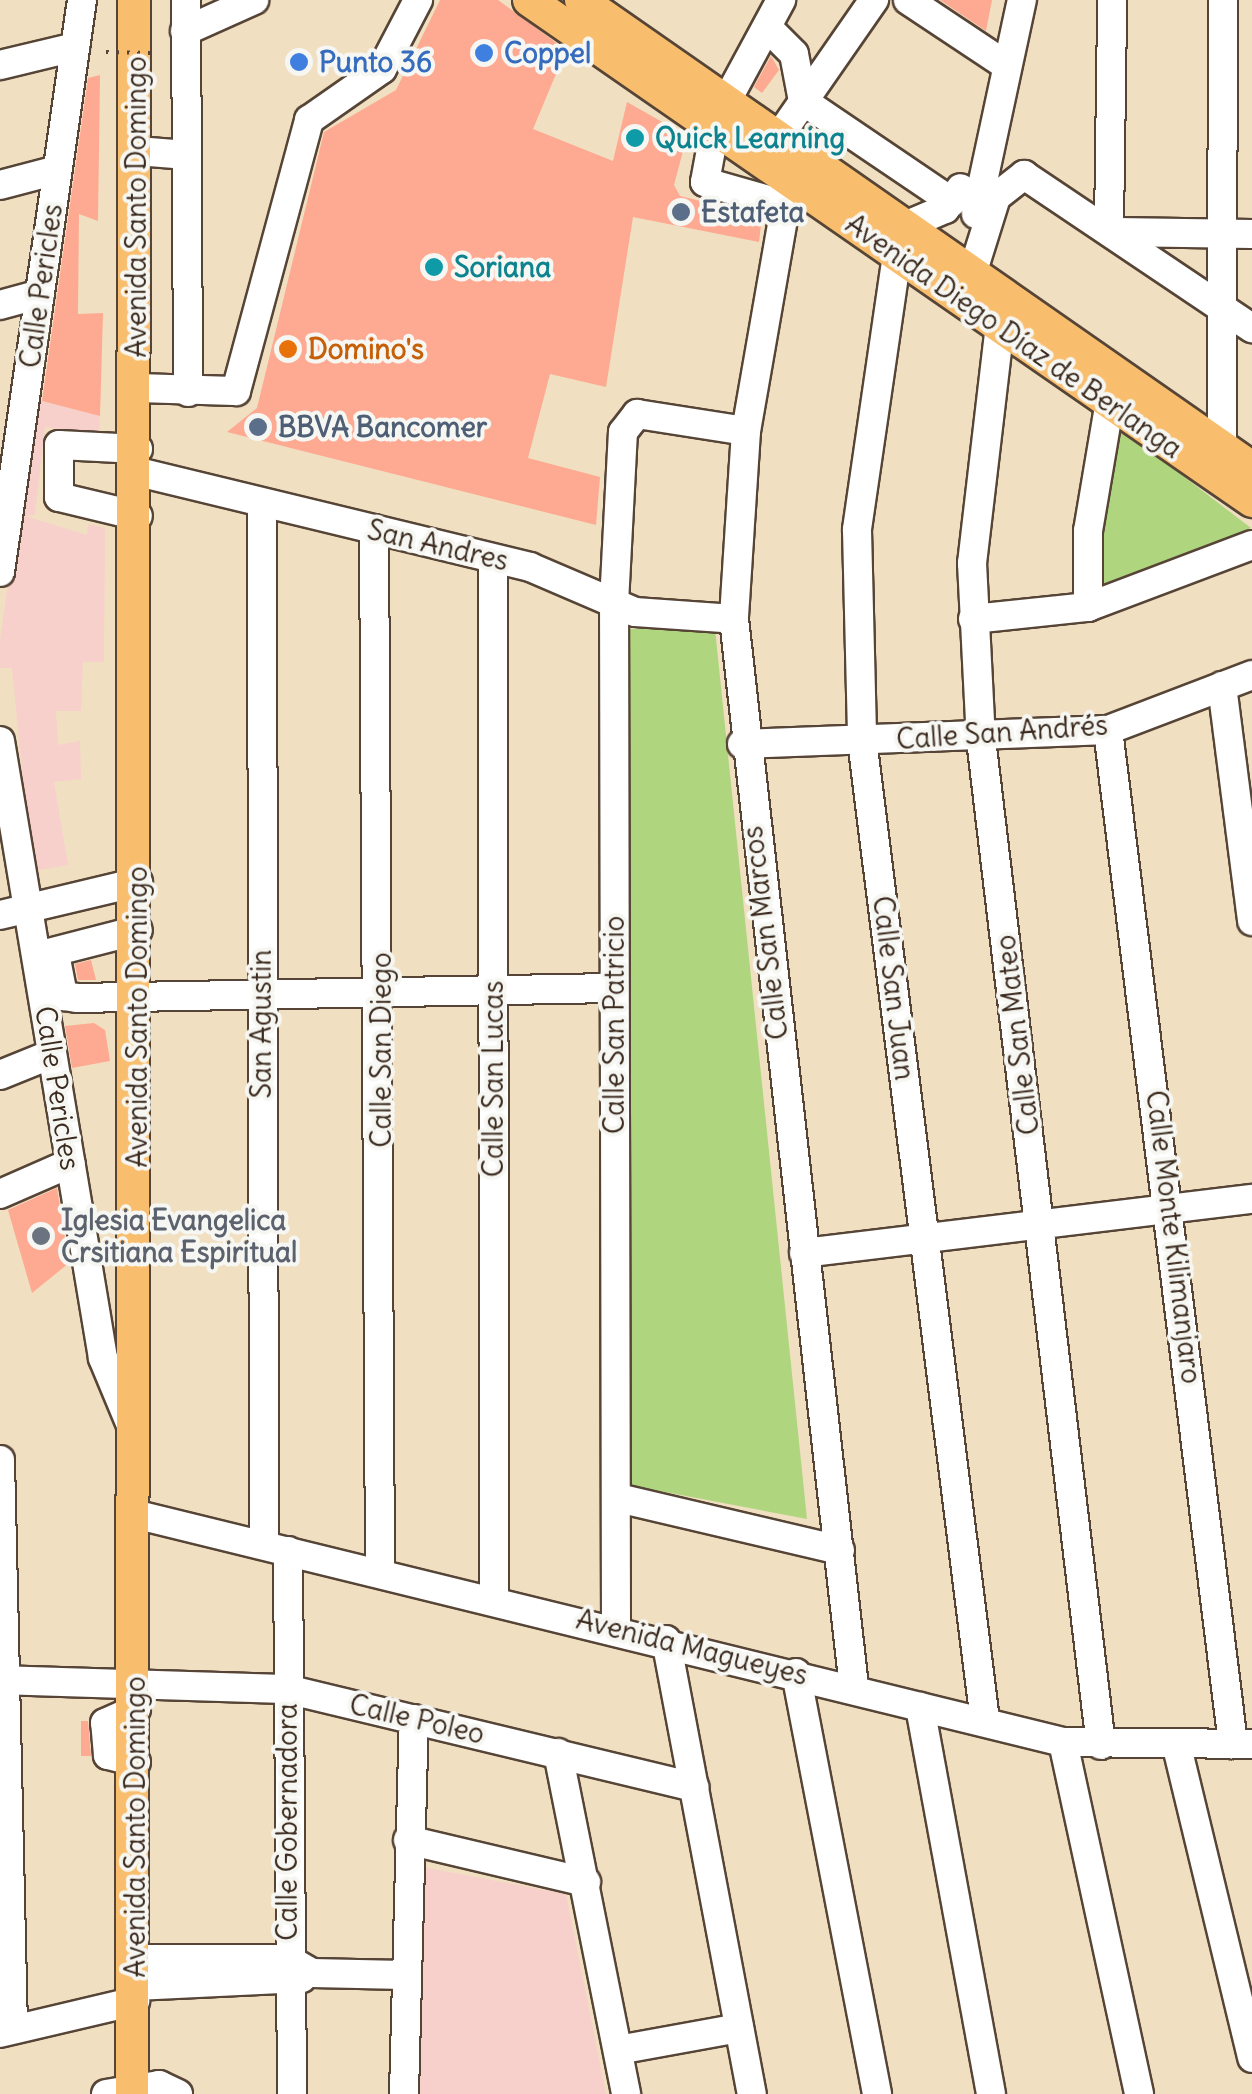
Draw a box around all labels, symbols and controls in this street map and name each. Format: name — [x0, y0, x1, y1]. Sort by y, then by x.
place label: Coppel — [504, 36, 591, 70]
marker: Coppel — [473, 42, 495, 64]
place label: Punto 36 — [319, 45, 432, 79]
marker: Punto 36 — [288, 51, 310, 73]
street label: Avenida Santo Domingo — [119, 56, 153, 358]
place label: Quick Learning — [655, 121, 845, 155]
marker: Quick Learning — [624, 127, 646, 149]
place label: Estafeta — [701, 195, 805, 229]
marker: Estafeta — [670, 201, 692, 223]
street label: Calle Pericles — [13, 202, 69, 370]
street label: Avenida Diego Díaz de Berlanga — [840, 207, 1188, 465]
place label: Soriana — [454, 250, 551, 284]
marker: Soriana — [423, 256, 445, 278]
place label: Domino's — [308, 332, 424, 366]
marker: Domino's — [277, 338, 299, 360]
place label: BBVA Bancomer — [278, 410, 487, 444]
marker: BBVA Bancomer — [247, 416, 269, 438]
street label: San Andres — [364, 512, 512, 578]
street label: Calle San Andrés — [895, 708, 1109, 756]
street label: Calle San Marcos — [735, 824, 795, 1042]
street label: Avenida Santo Domingo — [120, 866, 154, 1168]
street label: Calle San Juan — [866, 894, 922, 1082]
street label: Calle San Patricio — [597, 916, 631, 1134]
street label: Calle San Mateo — [988, 933, 1046, 1137]
street label: San Agustin — [244, 949, 278, 1099]
street label: Calle San Diego — [364, 952, 398, 1148]
street label: Calle San Lucas — [476, 981, 510, 1177]
street label: Calle Pericles — [28, 1004, 88, 1172]
street label: Calle Monte Kilimanjaro — [1139, 1088, 1209, 1386]
place label: Iglesia Evangelica Crsitiana Espiritual — [61, 1203, 297, 1269]
marker: Iglesia Evangelica Crsitiana Espiritual — [30, 1225, 52, 1247]
street label: Avenida Magueyes — [573, 1602, 811, 1692]
street label: Avenida Santo Domingo — [118, 1676, 152, 1978]
street label: Calle Poleo — [346, 1687, 488, 1751]
street label: Calle Gobernadora — [270, 1703, 304, 1941]

